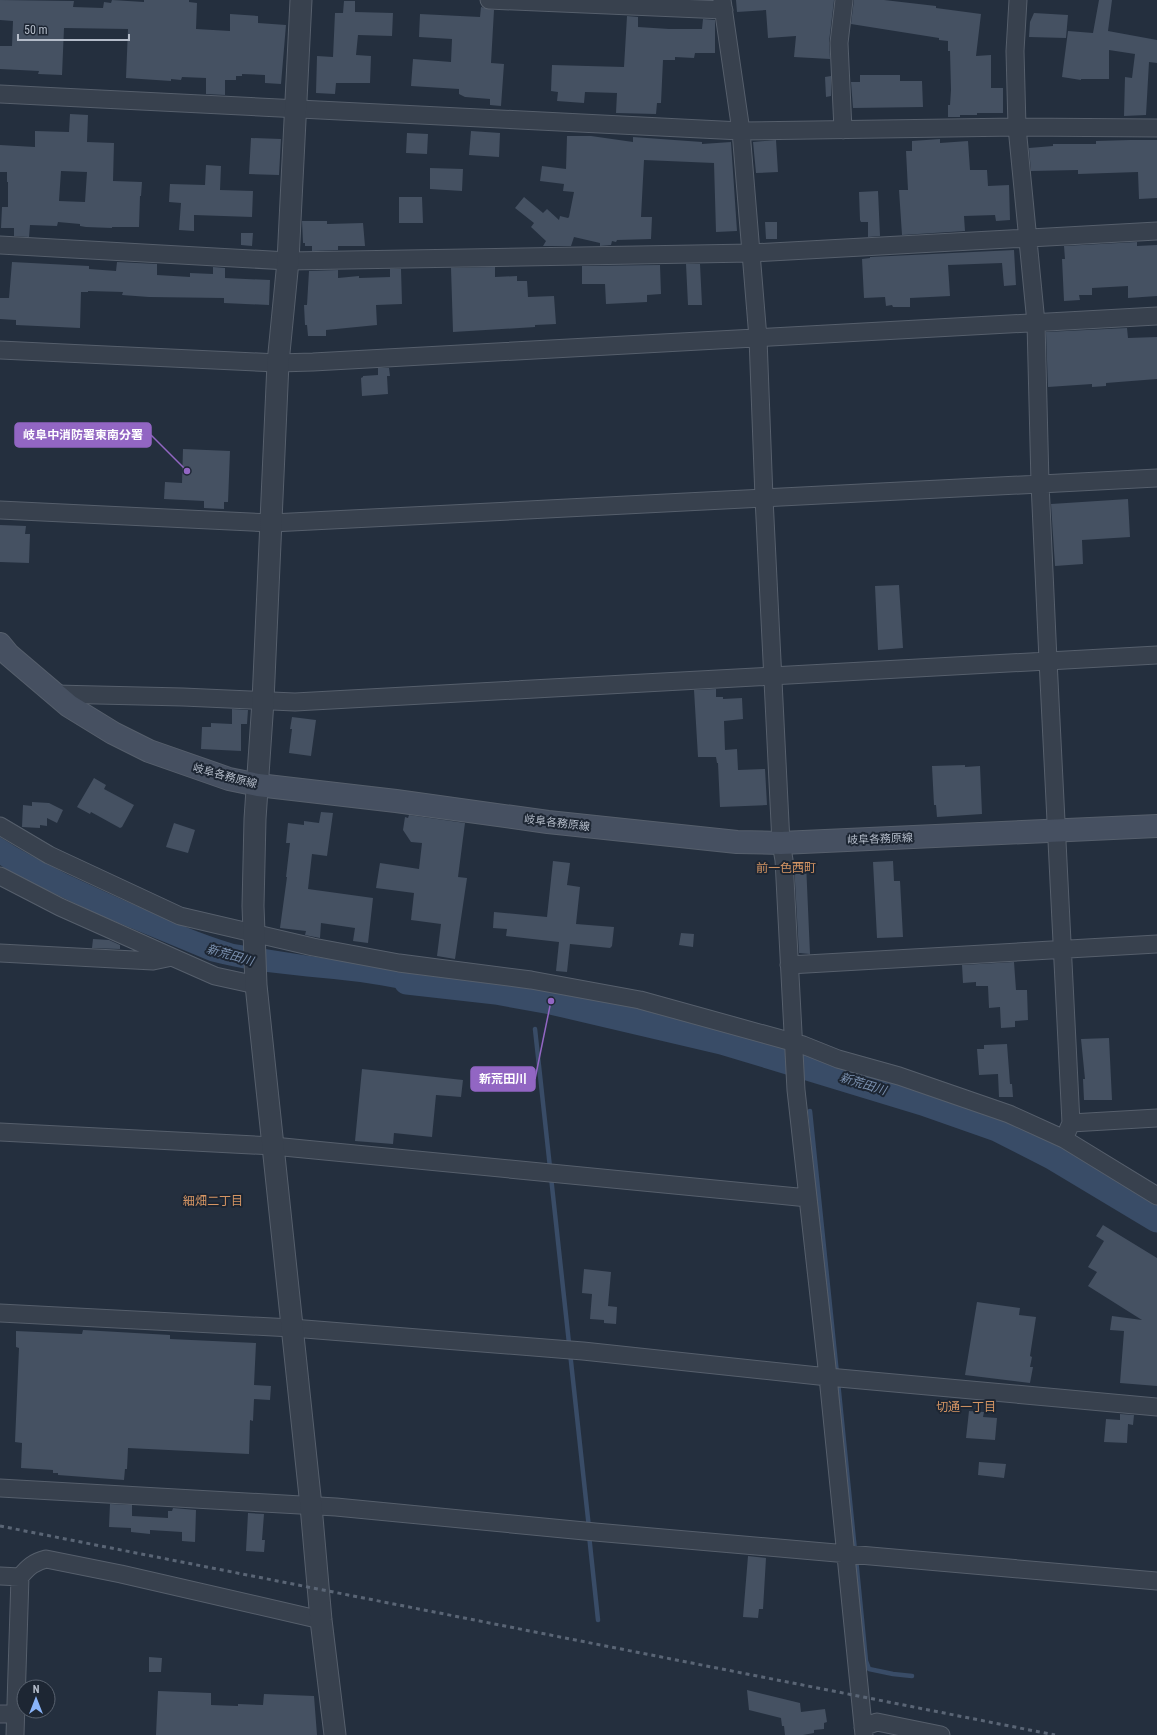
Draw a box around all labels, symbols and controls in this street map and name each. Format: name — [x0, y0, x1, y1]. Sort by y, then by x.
scale bar — [18, 16, 129, 42]
text: 50 m — [24, 23, 48, 37]
callout: 岐阜中消防署東南分署 — [15, 423, 151, 447]
text: 岐阜中消防署東南分署 — [23, 428, 143, 442]
street label: 岐阜各務原線 — [191, 761, 259, 791]
street label: 岐阜各務原線 — [523, 813, 591, 833]
street label: 岐阜各務原線 — [847, 831, 913, 847]
district label: 前一色西町 — [756, 861, 816, 875]
water label: 新荒田川 — [205, 942, 257, 969]
callout: 新荒田川 — [471, 1067, 535, 1091]
water label: 新荒田川 — [838, 1070, 890, 1098]
text: 新荒田川 — [479, 1072, 527, 1086]
district label: 細畑二丁目 — [183, 1194, 243, 1208]
district label: 切通一丁目 — [936, 1400, 996, 1414]
north arrow — [16, 1679, 56, 1719]
text: N — [33, 1683, 40, 1696]

